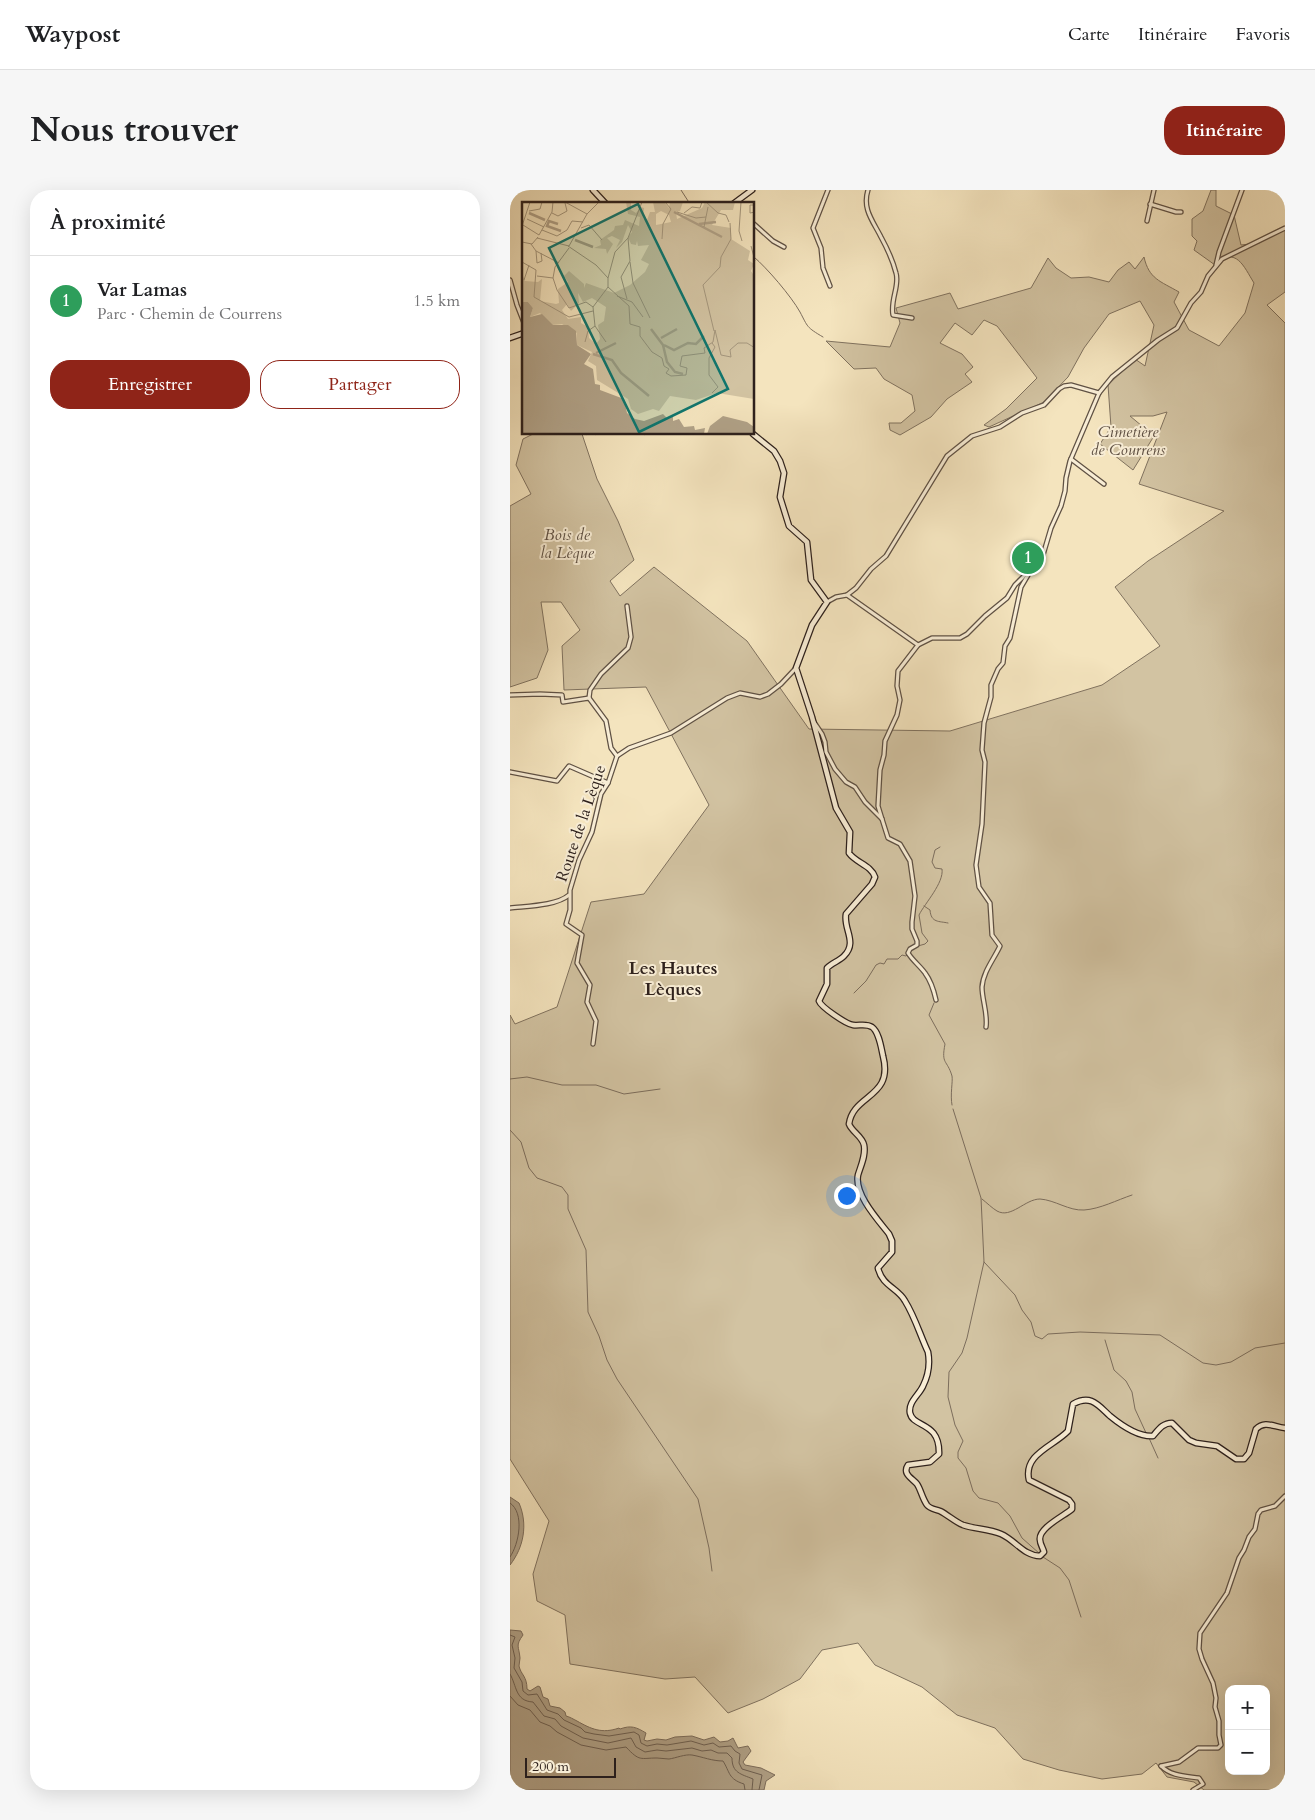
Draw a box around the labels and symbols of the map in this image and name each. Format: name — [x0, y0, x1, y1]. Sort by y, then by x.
inset map — [522, 202, 755, 435]
park label: Cimetière de Courrens — [1091, 421, 1166, 461]
park label: Bois de la Lèque — [540, 524, 595, 564]
pin: 1 — [1012, 539, 1044, 577]
street label: Route de la Lèque — [551, 762, 611, 885]
district label: Les Hautes Lèques — [628, 956, 718, 1002]
your location — [834, 1183, 860, 1209]
scale bar — [525, 1755, 616, 1778]

